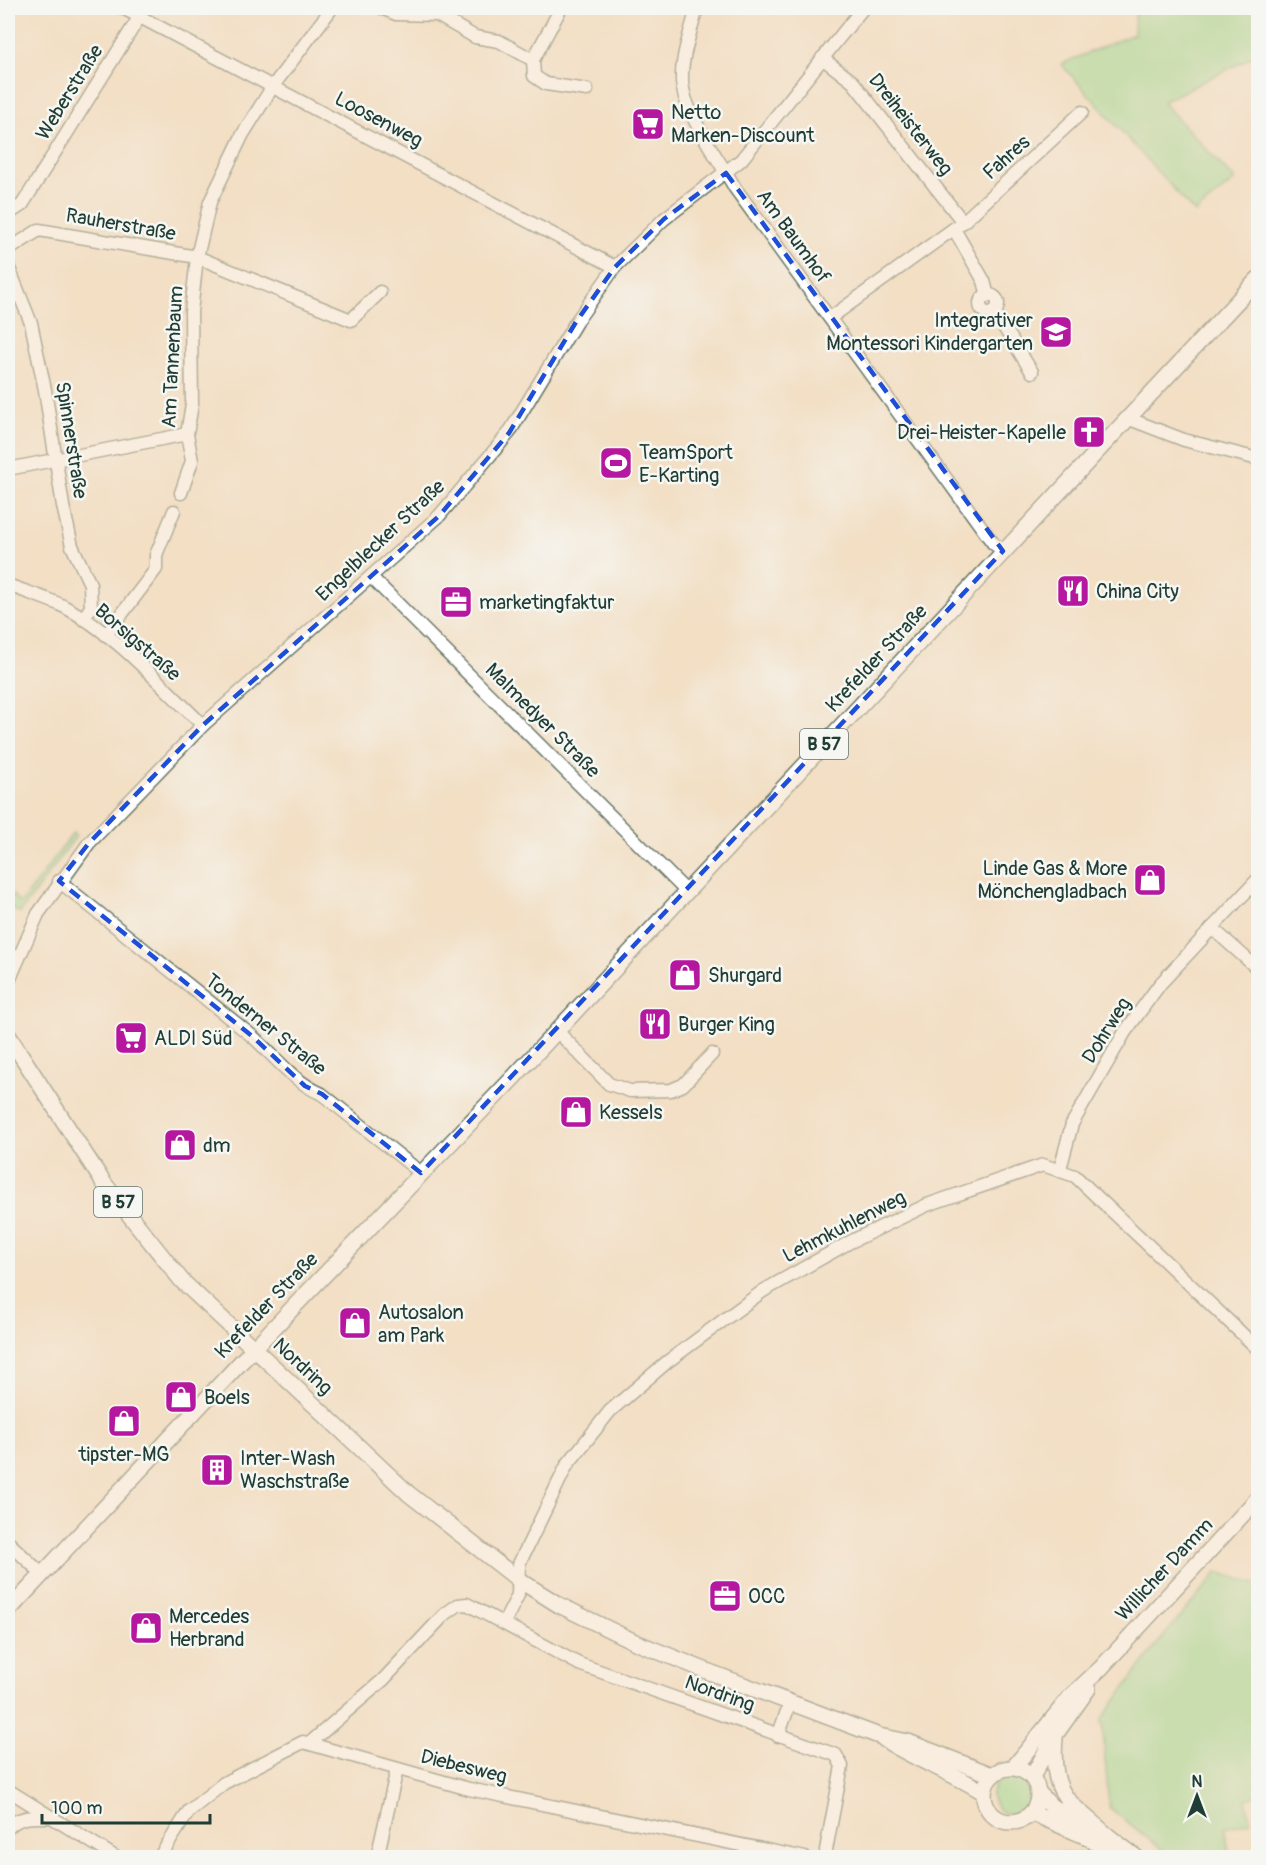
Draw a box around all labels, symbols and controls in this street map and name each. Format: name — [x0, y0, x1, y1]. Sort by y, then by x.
street label: Weberstraße — [30, 40, 109, 145]
street label: Dreiheisterweg — [863, 68, 958, 180]
street label: Loosenweg — [331, 86, 427, 153]
place label: Netto Marken-Discount — [671, 100, 816, 148]
supermarket icon: Netto Marken-Discount — [630, 106, 666, 142]
street label: Fahres — [978, 130, 1035, 185]
street label: Am Baumhof — [751, 184, 836, 288]
street label: Rauherstraße — [64, 203, 178, 246]
street label: Am Tannenbaum — [156, 285, 189, 429]
place label: Integrativer Montessori Kindergarten — [826, 308, 1033, 356]
school or university icon: Integrativer Montessori Kindergarten — [1038, 314, 1074, 350]
street label: Spinnerstraße — [50, 380, 93, 501]
church icon: Drei-Heister-Kapelle — [1071, 414, 1107, 450]
place label: Drei-Heister-Kapelle — [897, 420, 1066, 445]
place label: TeamSport E-Karting — [639, 440, 734, 488]
sports icon: TeamSport E-Karting — [598, 445, 634, 481]
street label: Engelblecker Straße — [311, 474, 450, 607]
restaurant icon: China City — [1055, 573, 1091, 609]
place label: China City — [1096, 579, 1179, 604]
office icon: marketingfaktur — [438, 584, 474, 620]
place label: marketingfaktur — [479, 590, 614, 615]
street label: Borsigstraße — [89, 598, 186, 687]
street label: Krefelder Straße — [820, 599, 933, 718]
street label: Malmedyer Straße — [480, 658, 605, 783]
road number: B 57 — [800, 729, 848, 759]
place label: Linde Gas & More Mönchengladbach — [977, 856, 1127, 904]
shop icon: Linde Gas & More Mönchengladbach — [1132, 862, 1168, 898]
shop icon: Shurgard — [667, 957, 703, 993]
place label: Shurgard — [708, 963, 782, 988]
street label: Tonderner Straße — [200, 968, 331, 1081]
street label: Dohrweg — [1076, 993, 1136, 1068]
restaurant icon: Burger King — [637, 1006, 673, 1042]
place label: Burger King — [678, 1012, 775, 1037]
supermarket icon: ALDI Süd — [113, 1020, 149, 1056]
place label: ALDI Süd — [154, 1026, 233, 1051]
shop icon: Kessels — [558, 1094, 594, 1130]
place label: Kessels — [599, 1100, 662, 1125]
shop icon: dm — [162, 1127, 198, 1163]
place label: dm — [203, 1133, 231, 1158]
street label: Lehmkuhlenweg — [778, 1185, 910, 1268]
road number: B 57 — [94, 1187, 142, 1217]
street label: Krefelder Straße — [209, 1247, 324, 1364]
place label: Autosalon am Park — [378, 1300, 464, 1348]
shop icon: Autosalon am Park — [337, 1305, 373, 1341]
street label: Nordring — [268, 1332, 338, 1400]
shop icon: Boels — [163, 1379, 199, 1415]
place label: Boels — [204, 1385, 250, 1410]
shop icon: tipster-MG — [106, 1403, 142, 1439]
place label: tipster-MG — [77, 1442, 170, 1467]
place label: Inter-Wash Waschstraße — [240, 1446, 349, 1494]
building icon: Inter-Wash Waschstraße — [199, 1452, 235, 1488]
street label: Willicher Damm — [1110, 1513, 1219, 1626]
office icon: OCC — [707, 1578, 743, 1614]
place label: OCC — [748, 1584, 785, 1609]
place label: Mercedes Herbrand — [169, 1604, 249, 1652]
shop icon: Mercedes Herbrand — [128, 1610, 164, 1646]
street label: Nordring — [681, 1669, 758, 1718]
street label: Diebesweg — [418, 1744, 510, 1789]
north arrow — [1167, 1766, 1227, 1826]
text: N — [1192, 1772, 1203, 1792]
scale bar — [42, 1787, 210, 1825]
text: 100 m — [51, 1797, 103, 1820]

